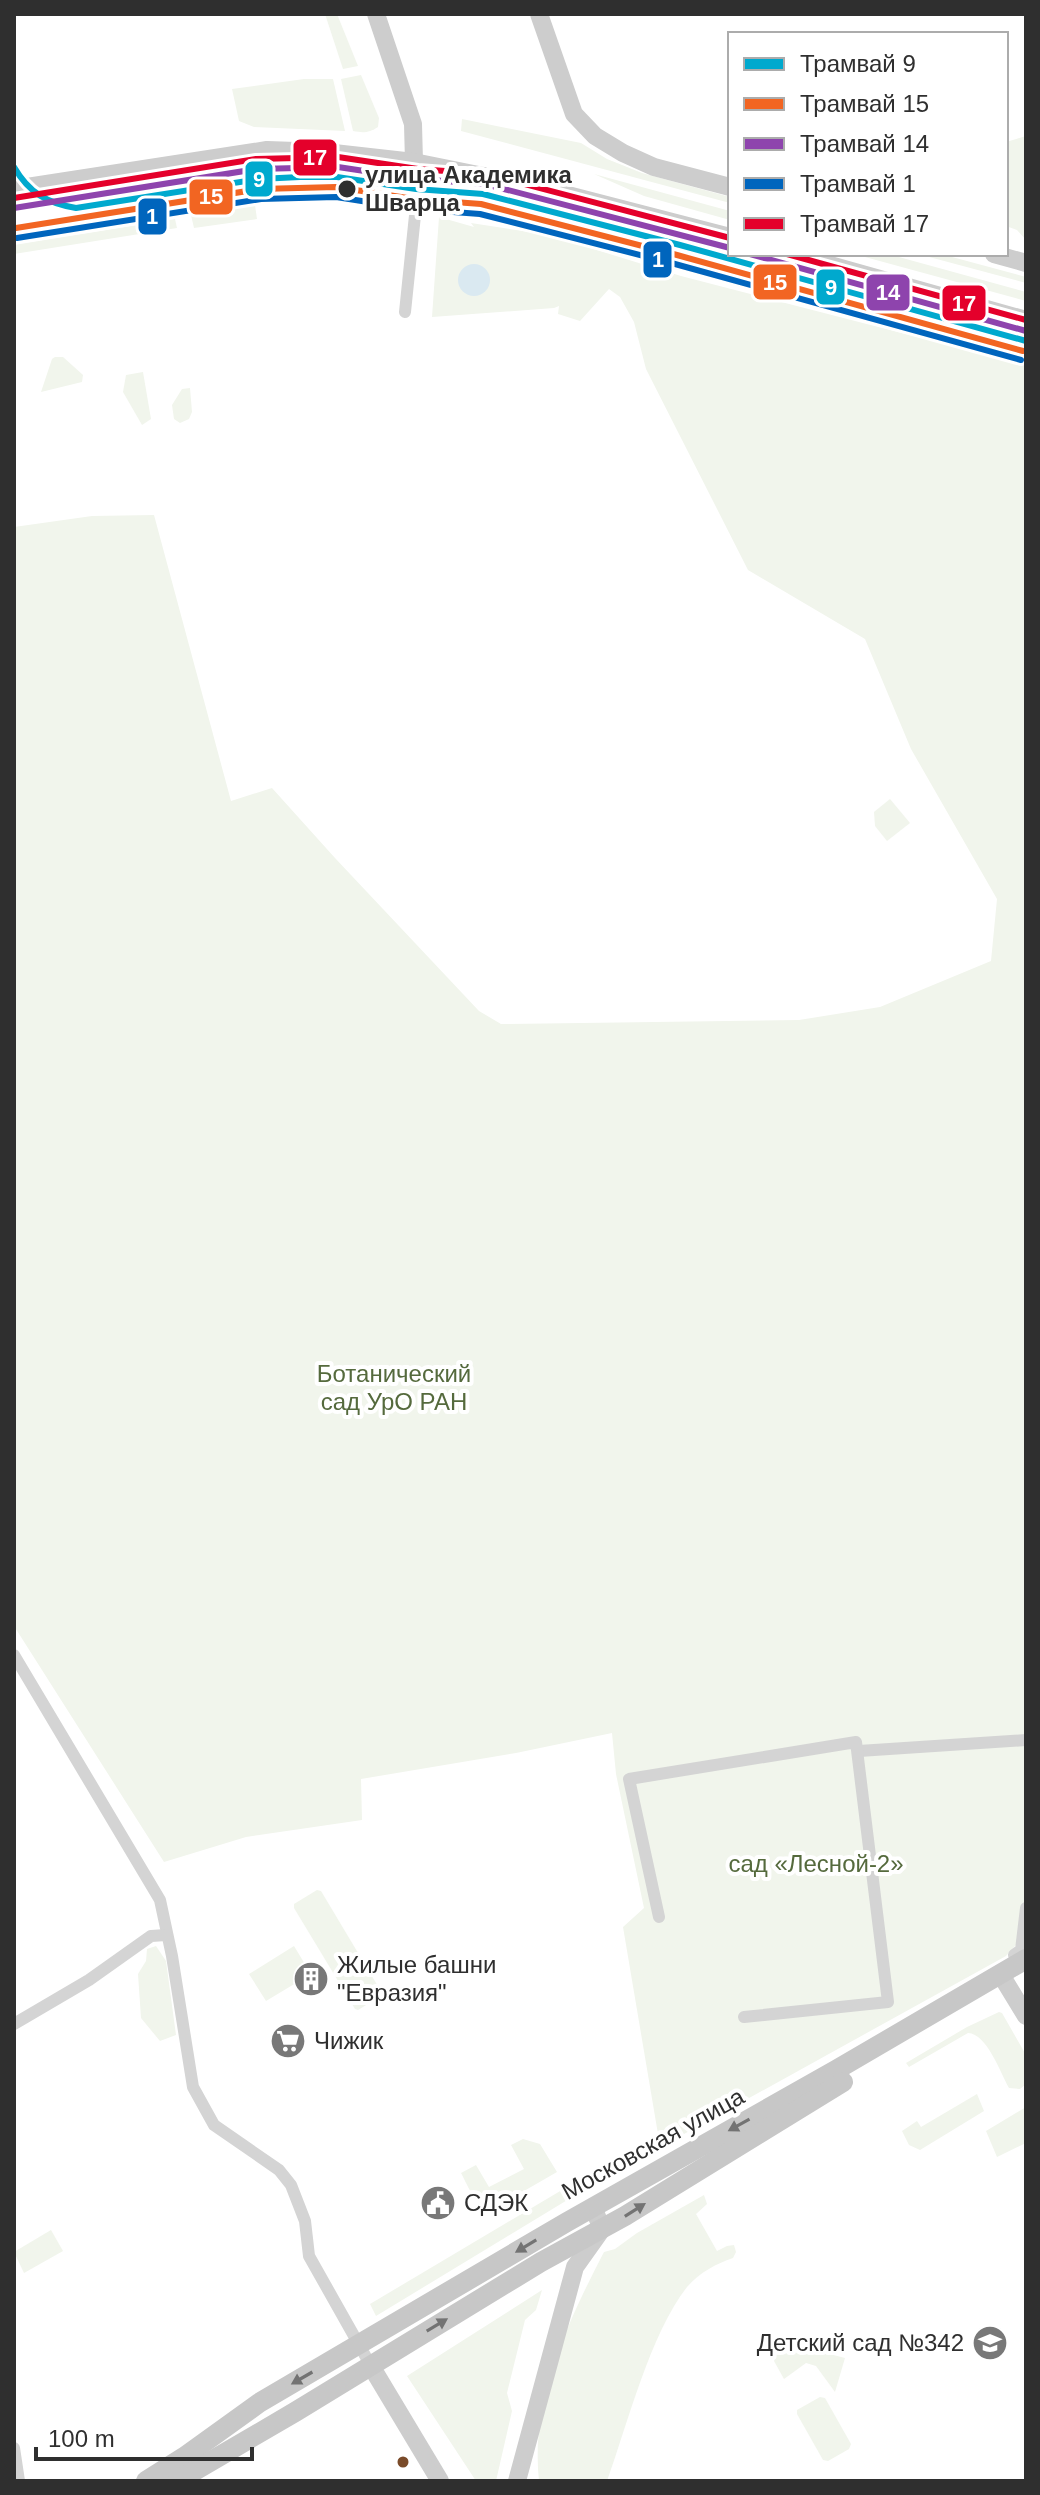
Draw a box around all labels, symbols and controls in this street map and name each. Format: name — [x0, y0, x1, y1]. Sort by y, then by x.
legend — [728, 32, 1008, 256]
text: Трамвай 9 — [800, 50, 916, 77]
text: Трамвай 15 — [800, 90, 929, 117]
text: Трамвай 14 — [800, 130, 929, 157]
line badge: 17 — [292, 138, 338, 177]
text: 17 — [303, 145, 327, 170]
line badge: 9 — [244, 160, 274, 198]
place label: улица Академика Шварца — [365, 161, 573, 216]
text: 9 — [253, 167, 265, 192]
text: Трамвай 1 — [800, 170, 916, 197]
line badge: 15 — [188, 178, 234, 216]
marker: улица Академика Шварца — [336, 178, 358, 200]
text: 15 — [199, 184, 223, 209]
line badge: 1 — [137, 197, 168, 236]
text: 1 — [146, 204, 158, 229]
text: Трамвай 17 — [800, 210, 929, 237]
line badge: 1 — [642, 240, 673, 279]
text: 1 — [652, 247, 664, 272]
line badge: 15 — [752, 263, 798, 301]
line badge: 9 — [815, 268, 846, 306]
text: 15 — [763, 270, 787, 295]
line badge: 14 — [865, 273, 911, 312]
text: 9 — [825, 275, 837, 300]
text: 14 — [876, 280, 901, 305]
line badge: 17 — [941, 284, 987, 322]
text: 17 — [952, 291, 976, 316]
park label: Ботанический сад УрО РАН — [317, 1360, 471, 1415]
park label: сад «Лесной-2» — [728, 1850, 904, 1877]
place label: Жилые башни "Евразия" — [337, 1951, 496, 2006]
building icon: Жилые башни "Евразия" — [292, 1960, 330, 1998]
supermarket icon: Чижик — [269, 2022, 307, 2060]
place label: Чижик — [314, 2027, 384, 2054]
street label: Московская улица — [557, 2082, 749, 2205]
one-way arrow — [728, 2118, 751, 2132]
public building icon: СДЭК — [419, 2184, 457, 2222]
place label: СДЭК — [464, 2189, 528, 2216]
one-way arrow — [624, 2203, 646, 2217]
one-way arrow — [515, 2239, 537, 2253]
one-way arrow — [426, 2318, 448, 2332]
school or university icon: Детский сад №342 — [971, 2324, 1009, 2362]
place label: Детский сад №342 — [757, 2329, 964, 2356]
one-way arrow — [291, 2371, 313, 2385]
scale bar — [36, 2411, 252, 2461]
text: 100 m — [48, 2425, 115, 2452]
unlabelled marker — [395, 2454, 411, 2470]

